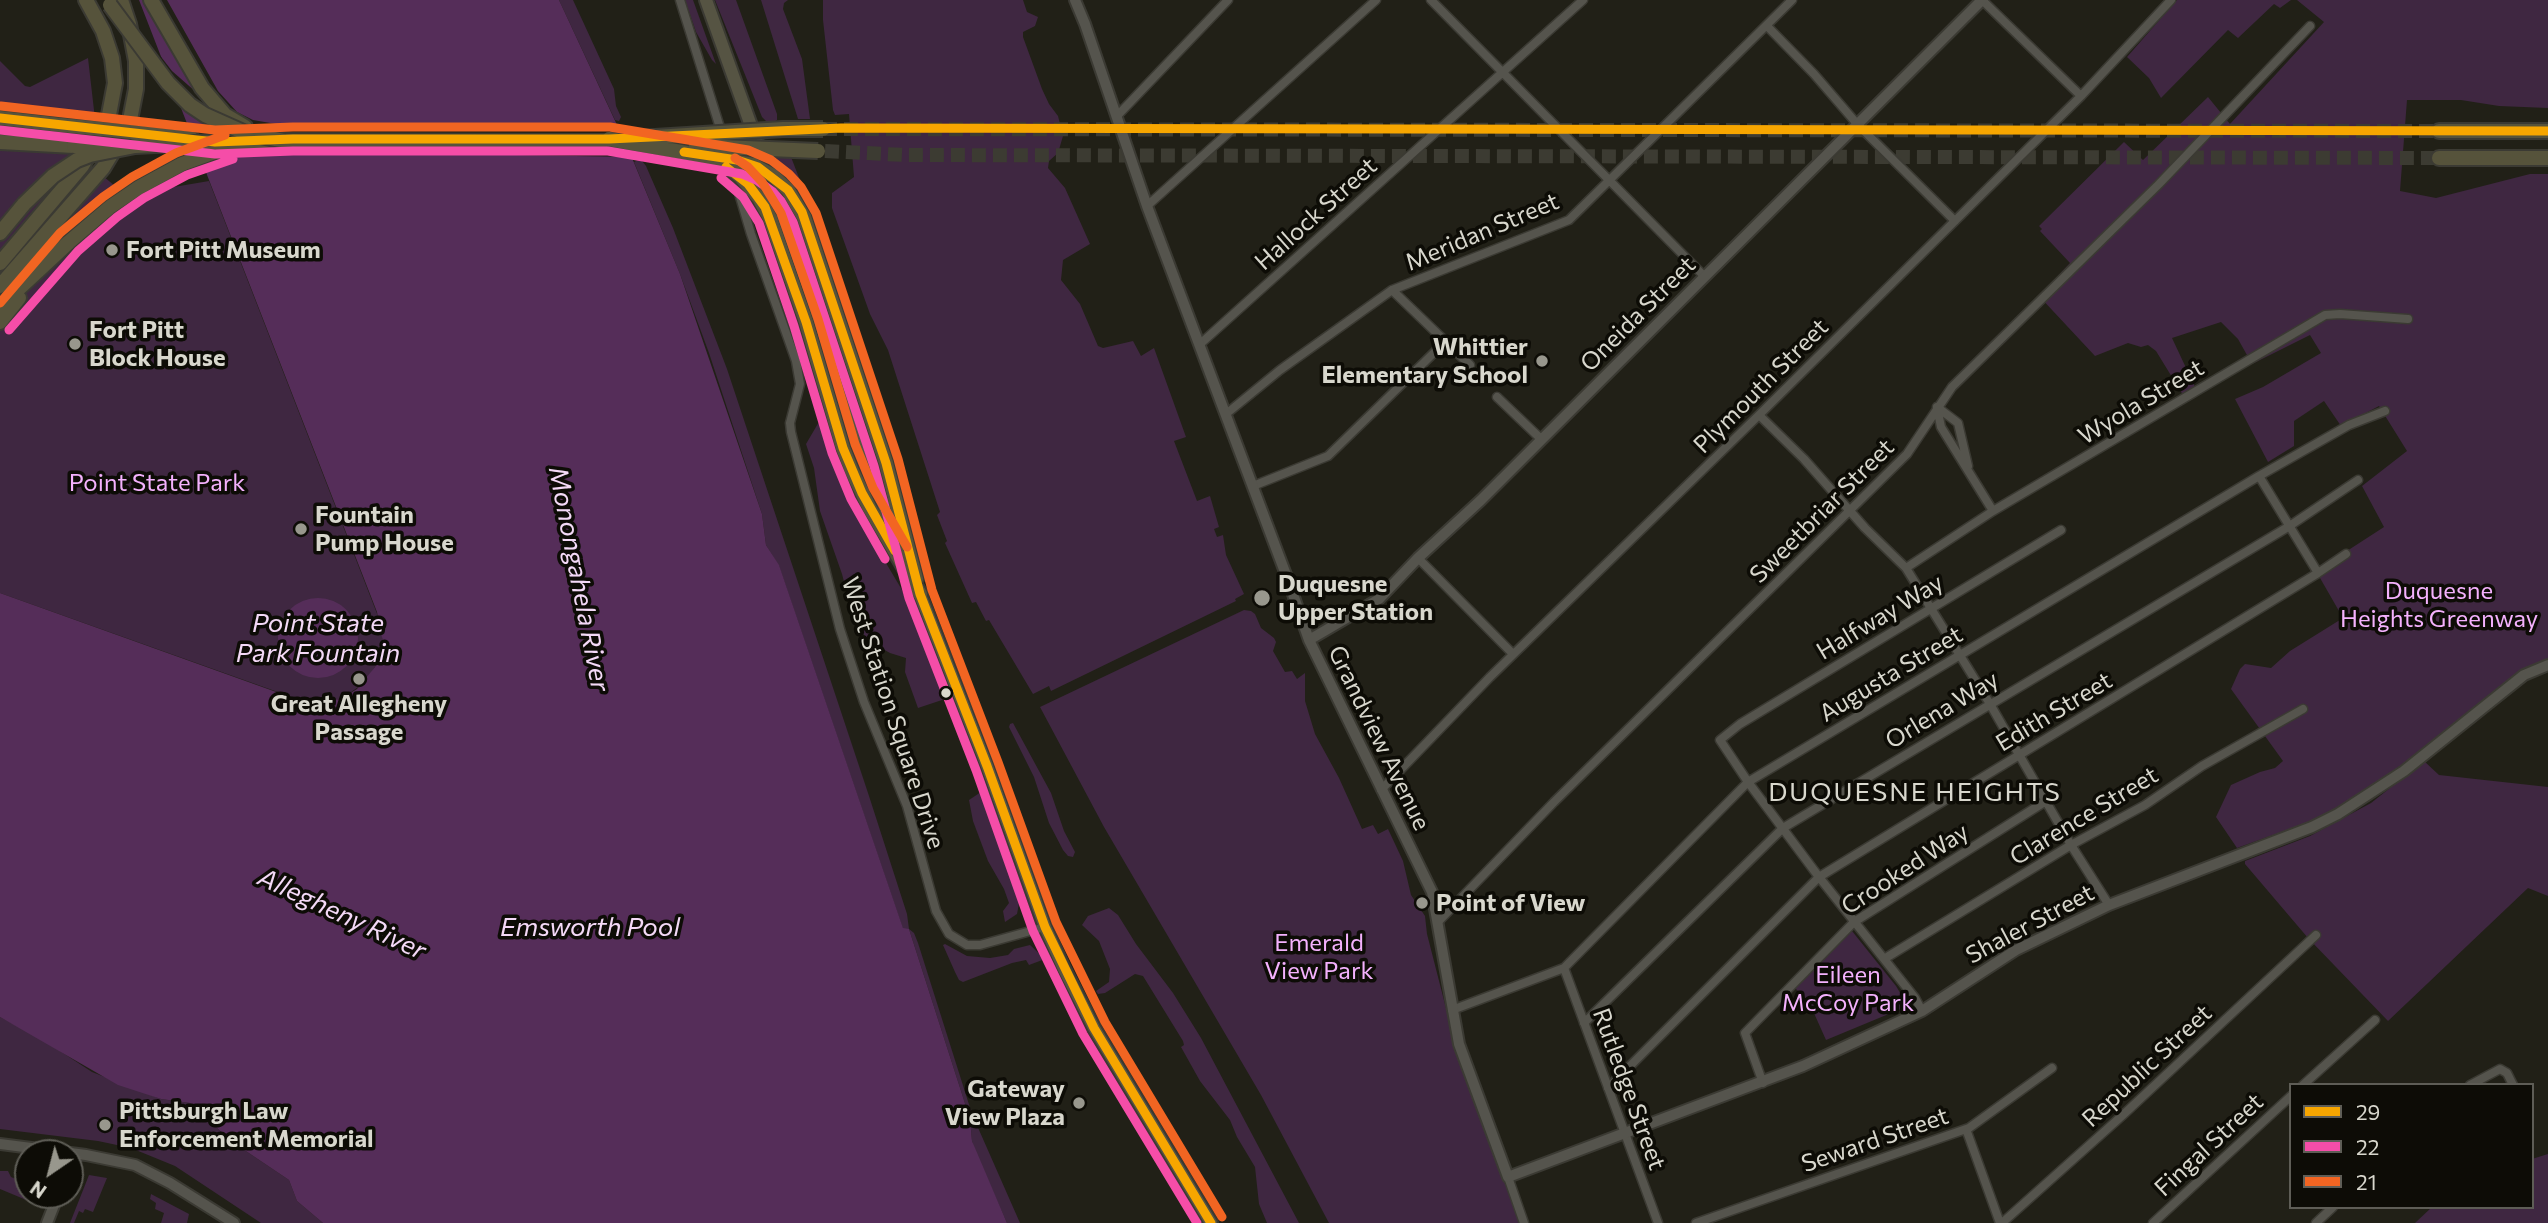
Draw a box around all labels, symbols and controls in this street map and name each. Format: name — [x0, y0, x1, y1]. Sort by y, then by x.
street label: Hallock Street — [1249, 152, 1383, 276]
street label: Meridan Street — [1401, 187, 1563, 277]
place label: Fort Pitt Museum — [126, 236, 321, 264]
marker: Fort Pitt Museum — [104, 242, 120, 258]
street label: Oneida Street — [1574, 250, 1702, 378]
street label: Plymouth Street — [1688, 313, 1834, 459]
place label: Fort Pitt Block House — [89, 316, 226, 372]
place label: Whittier Elementary School — [1321, 333, 1528, 389]
marker: Fort Pitt Block House — [67, 336, 83, 352]
marker: Whittier Elementary School — [1534, 353, 1550, 369]
street label: Wyola Street — [2073, 353, 2209, 451]
street label: Sweetbriar Street — [1744, 433, 1900, 589]
water label: Monongahela River — [542, 464, 616, 694]
park label: Point State Park — [69, 469, 245, 497]
place label: Fountain Pump House — [315, 501, 454, 557]
marker: Fountain Pump House — [293, 521, 309, 537]
street label: Halfway Way — [1812, 568, 1948, 666]
place label: Duquesne Upper Station — [1278, 570, 1433, 626]
street label: West Station Square Drive — [835, 573, 951, 853]
park label: Duquesne Heights Greenway — [2340, 577, 2538, 633]
marker: Duquesne Upper Station — [1252, 588, 1272, 608]
water label: Point State Park Fountain — [236, 607, 400, 668]
street label: Augusta Street — [1814, 620, 1968, 728]
street label: Grandview Avenue — [1322, 641, 1436, 835]
street label: Orlena Way — [1880, 665, 2004, 755]
street label: Edith Street — [1991, 666, 2117, 758]
marker: Great Allegheny Passage — [351, 671, 367, 687]
unlabelled marker — [939, 686, 953, 700]
place label: Great Allegheny Passage — [271, 690, 447, 746]
street label: Clarence Street — [2005, 760, 2163, 872]
district label: DUQUESNE HEIGHTS — [1770, 776, 2060, 808]
street label: Crooked Way — [1836, 817, 1974, 921]
water label: Allegheny River — [253, 861, 431, 967]
street label: Shaler Street — [1961, 878, 2099, 970]
place label: Point of View — [1436, 889, 1585, 917]
marker: Point of View — [1414, 895, 1430, 911]
water label: Emsworth Pool — [500, 911, 680, 943]
park label: Emerald View Park — [1264, 929, 1374, 985]
park label: Eileen McCoy Park — [1782, 961, 1914, 1017]
street label: Republic Street — [2076, 999, 2218, 1133]
street label: Rutledge Street — [1586, 1004, 1672, 1174]
place label: Gateway View Plaza — [945, 1075, 1065, 1131]
legend — [2289, 1083, 2534, 1209]
street label: Fingal Street — [2149, 1088, 2269, 1202]
marker: Gateway View Plaza — [1071, 1095, 1087, 1111]
place label: Pittsburgh Law Enforcement Memorial — [119, 1097, 374, 1153]
text: 29 — [2356, 1099, 2380, 1124]
street label: Seward Street — [1798, 1101, 1952, 1179]
marker: Pittsburgh Law Enforcement Memorial — [97, 1117, 113, 1133]
text: 22 — [2356, 1134, 2379, 1159]
north arrow — [14, 1139, 84, 1209]
text: 21 — [2356, 1169, 2377, 1194]
text: N — [25, 1176, 50, 1203]

